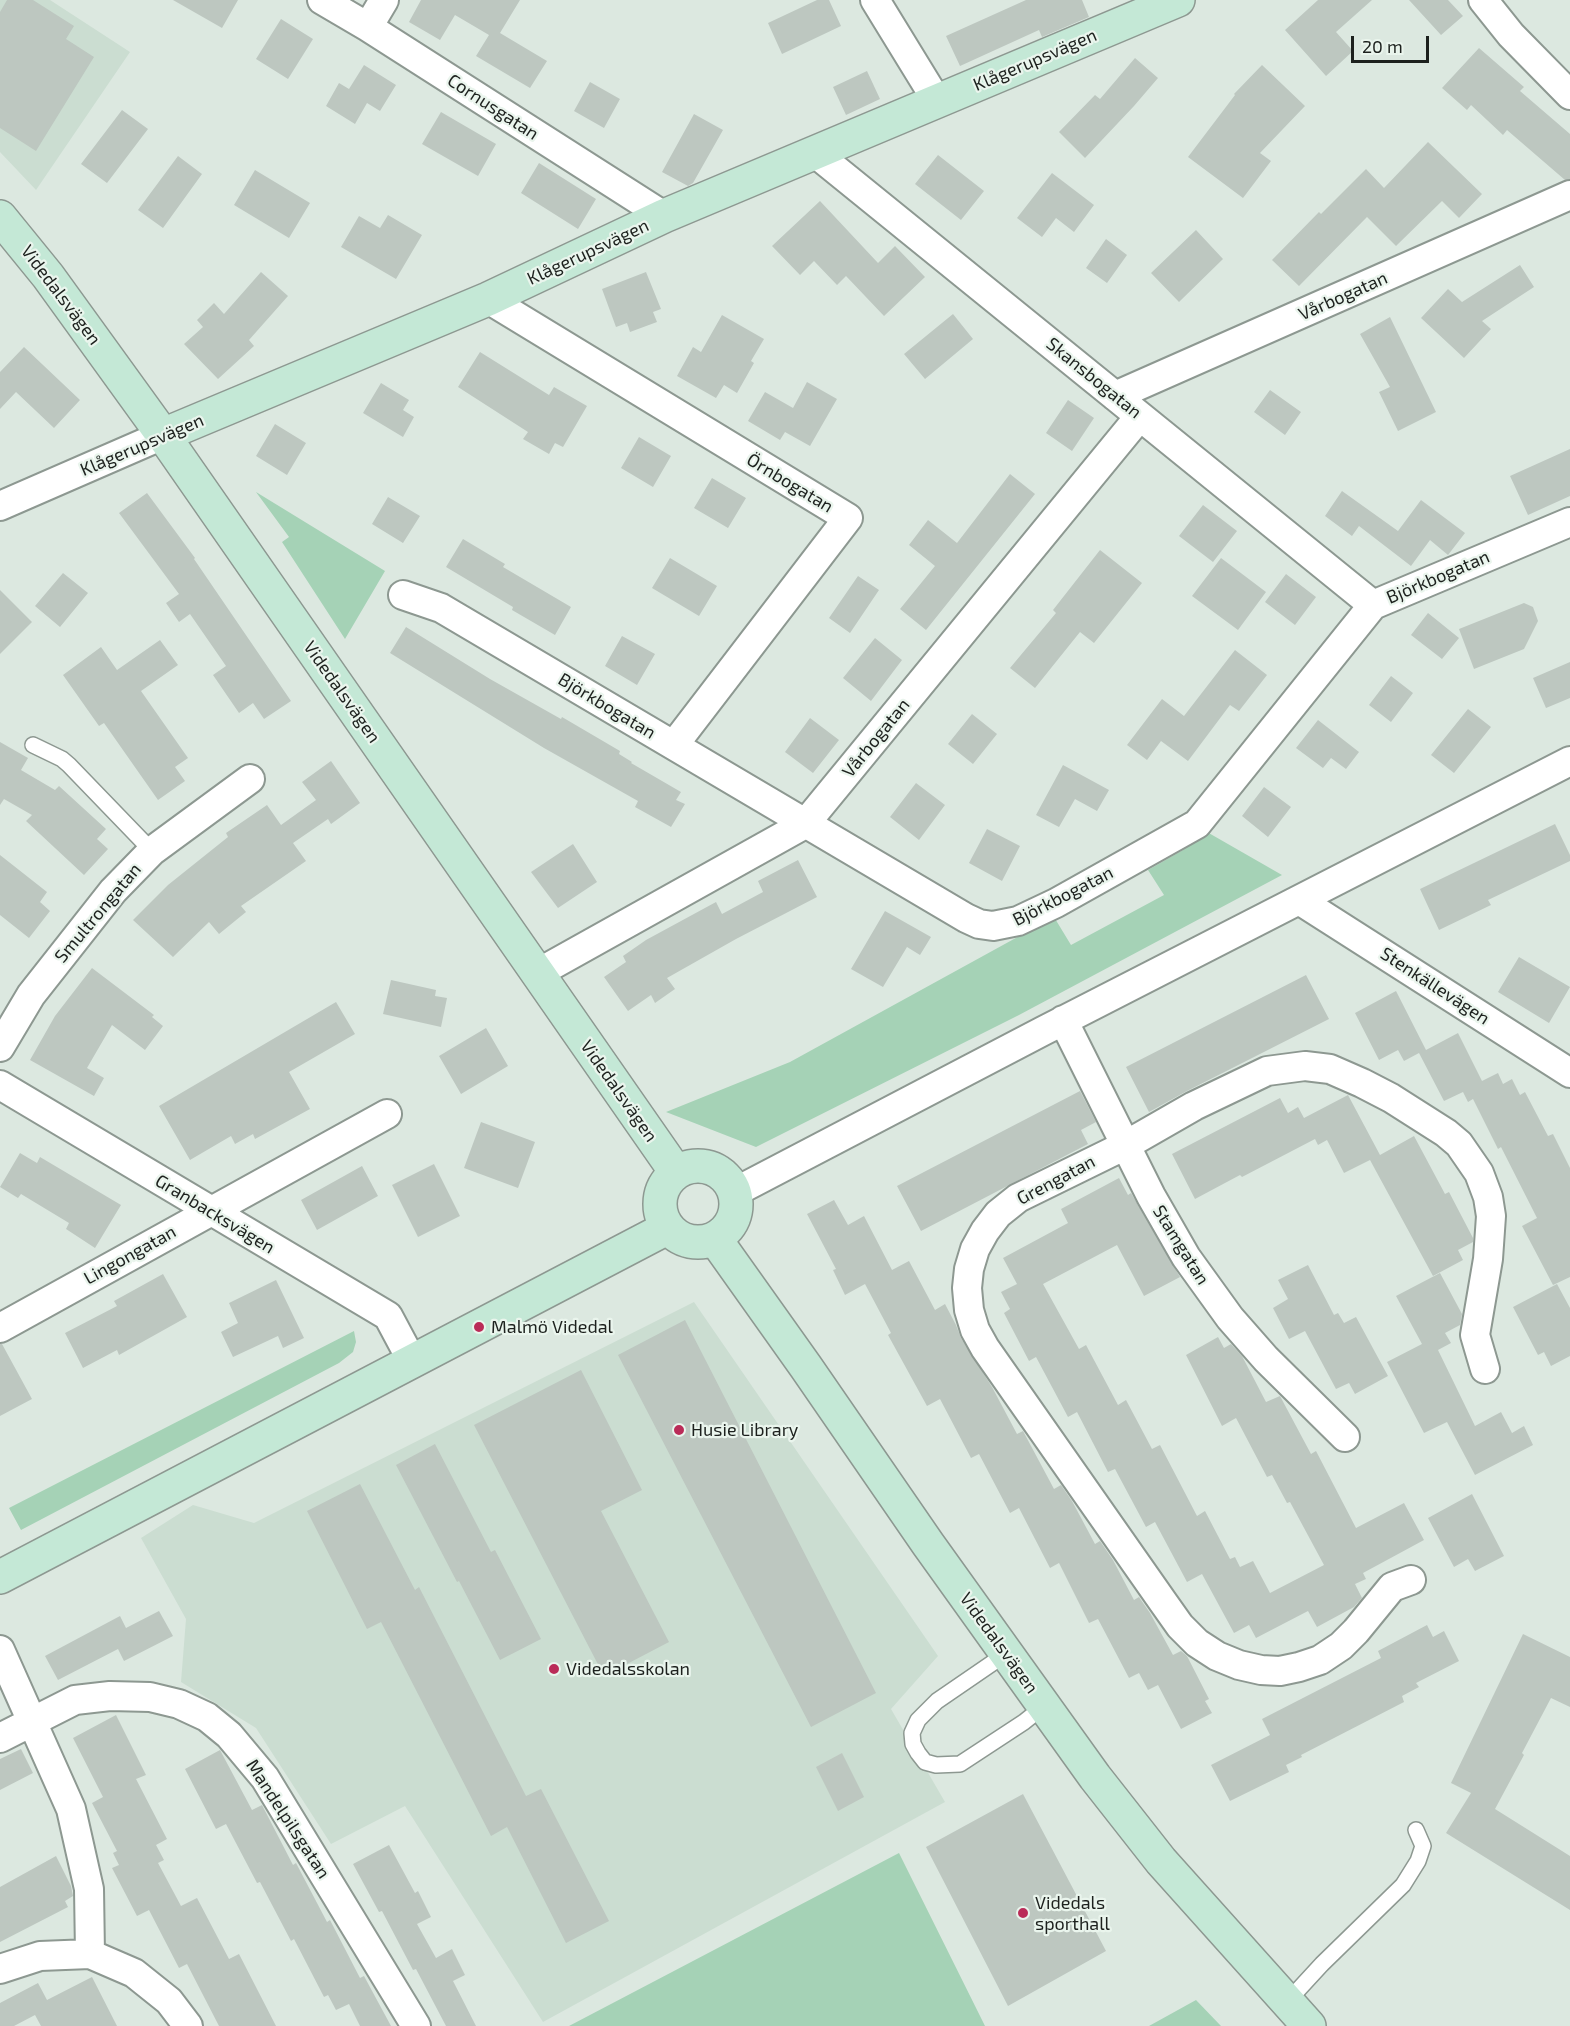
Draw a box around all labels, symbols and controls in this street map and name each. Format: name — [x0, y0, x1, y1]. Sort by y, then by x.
street label: Klågerupsvägen — [970, 24, 1100, 96]
scale bar — [1354, 24, 1432, 62]
text: 20 m — [1362, 35, 1403, 57]
street label: Cornusgatan — [443, 69, 543, 145]
street label: Klågerupsvägen — [524, 214, 652, 290]
street label: Videdalsvägen — [16, 241, 106, 349]
street label: Vårbogatan — [1295, 267, 1391, 325]
street label: Skansbogatan — [1042, 333, 1146, 423]
street label: Klågerupsvägen — [77, 409, 207, 481]
street label: Örnbogatan — [743, 449, 837, 517]
street label: Björkbogatan — [1383, 546, 1493, 608]
street label: Videdalsvägen — [299, 637, 385, 747]
street label: Björkbogatan — [554, 668, 660, 744]
street label: Vårbogatan — [838, 694, 914, 782]
street label: Smultrongatan — [50, 859, 146, 967]
street label: Björkbogatan — [1009, 861, 1117, 931]
street label: Stenkällevägen — [1376, 943, 1494, 1029]
street label: Videdalsvägen — [576, 1036, 662, 1146]
street label: Grengatan — [1013, 1150, 1099, 1210]
street label: Granbacksvägen — [151, 1170, 279, 1258]
street label: Stamgatan — [1148, 1201, 1214, 1289]
street label: Lingongatan — [80, 1221, 180, 1289]
place label: Malmö Videdal — [491, 1316, 613, 1338]
marker: Malmö Videdal — [472, 1320, 486, 1334]
place label: Husie Library — [691, 1419, 798, 1441]
marker: Husie Library — [672, 1423, 686, 1437]
street label: Videdalsvägen — [955, 1588, 1043, 1698]
place label: Videdalsskolan — [566, 1658, 690, 1680]
marker: Videdalsskolan — [547, 1662, 561, 1676]
street label: Mandelpilsgatan — [241, 1755, 335, 1883]
place label: Videdals sporthall — [1035, 1892, 1110, 1934]
marker: Videdals sporthall — [1016, 1906, 1030, 1920]

